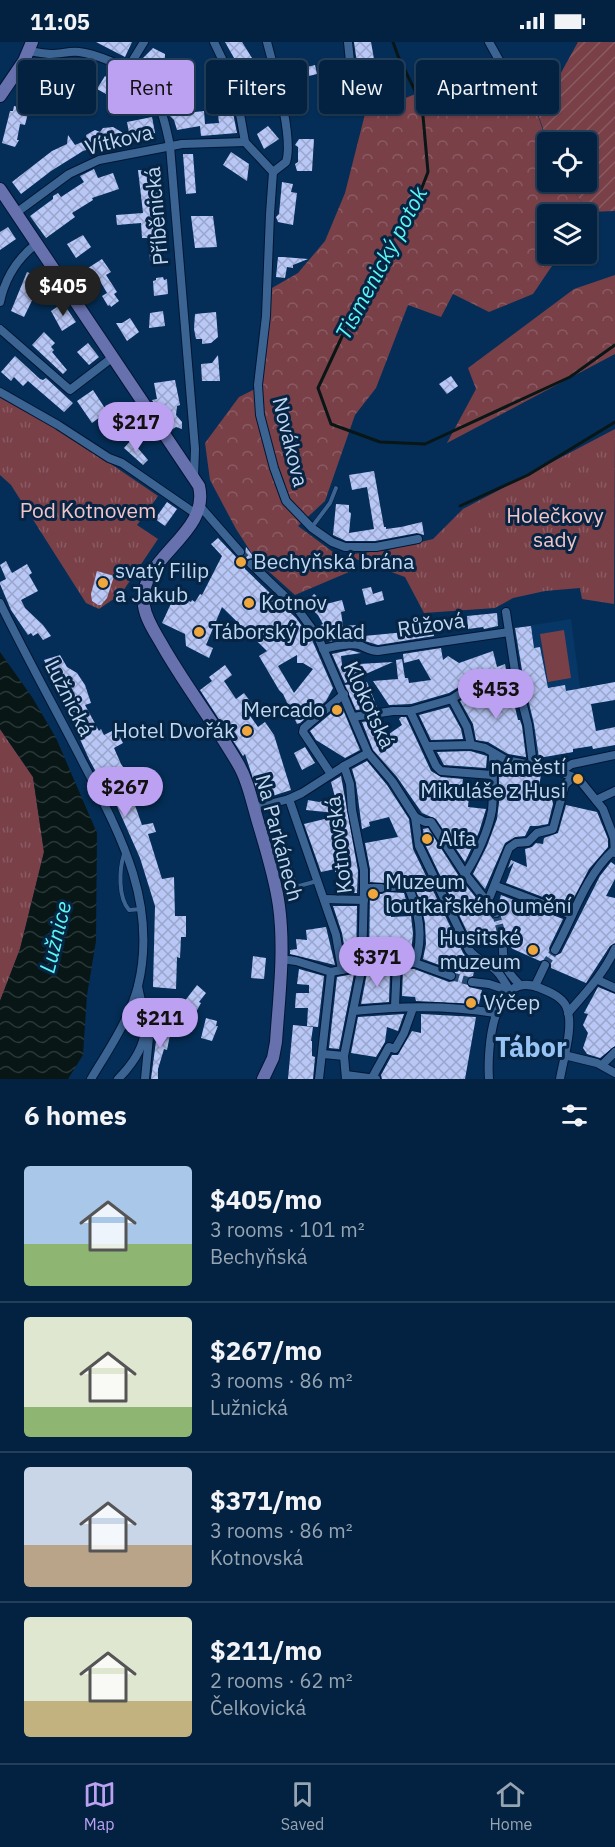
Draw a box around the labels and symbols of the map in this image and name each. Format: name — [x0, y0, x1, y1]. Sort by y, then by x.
street label: Vítkova — [82, 117, 156, 161]
street label: Příběnická — [138, 166, 174, 267]
water label: Tismenický potok — [328, 181, 433, 344]
pin: $405 — [27, 266, 99, 317]
street label: Novákova — [266, 394, 316, 490]
pin: $217 — [100, 402, 172, 453]
park label: Pod Kotnovem — [20, 496, 156, 524]
park label: Holečkovy sady — [506, 501, 604, 553]
place label: Bechyňská brána — [253, 547, 415, 575]
marker: Bechyňská brána — [234, 555, 248, 569]
place label: svatý Filip a Jakub — [115, 556, 209, 608]
marker: svatý Filip a Jakub — [96, 576, 110, 590]
place label: Kotnov — [261, 588, 327, 616]
marker: Kotnov — [242, 596, 256, 610]
street label: Růžová — [395, 605, 466, 643]
place label: Táborský poklad — [211, 617, 365, 645]
marker: Táborský poklad — [192, 625, 206, 639]
street label: Lužnická — [39, 655, 101, 740]
street label: Klokotská — [338, 657, 402, 753]
pin: $453 — [460, 669, 532, 720]
place label: Mercado — [243, 695, 325, 723]
marker: Mercado — [330, 703, 344, 717]
place label: Hotel Dvořák — [113, 716, 235, 744]
marker: Hotel Dvořák — [240, 724, 254, 738]
place label: náměstí Mikuláše z Husi — [420, 752, 566, 804]
pin: $267 — [89, 767, 161, 818]
street label: Na Parkánech — [250, 771, 310, 904]
marker: náměstí Mikuláše z Husi — [571, 772, 585, 786]
street label: Kotnovská — [318, 795, 358, 896]
place label: Alfa — [439, 824, 476, 852]
marker: Alfa — [420, 832, 434, 846]
place label: Muzeum loutkařského umění — [385, 867, 572, 919]
marker: Muzeum loutkařského umění — [366, 887, 380, 901]
water label: Lužnice — [32, 898, 77, 976]
place label: Husitské muzeum — [439, 923, 521, 975]
pin: $371 — [341, 937, 413, 988]
marker: Husitské muzeum — [526, 943, 540, 957]
place label: Výčep — [483, 988, 540, 1016]
marker: Výčep — [464, 996, 478, 1010]
pin: $211 — [124, 998, 196, 1049]
district label: Tábor — [495, 1029, 567, 1064]

